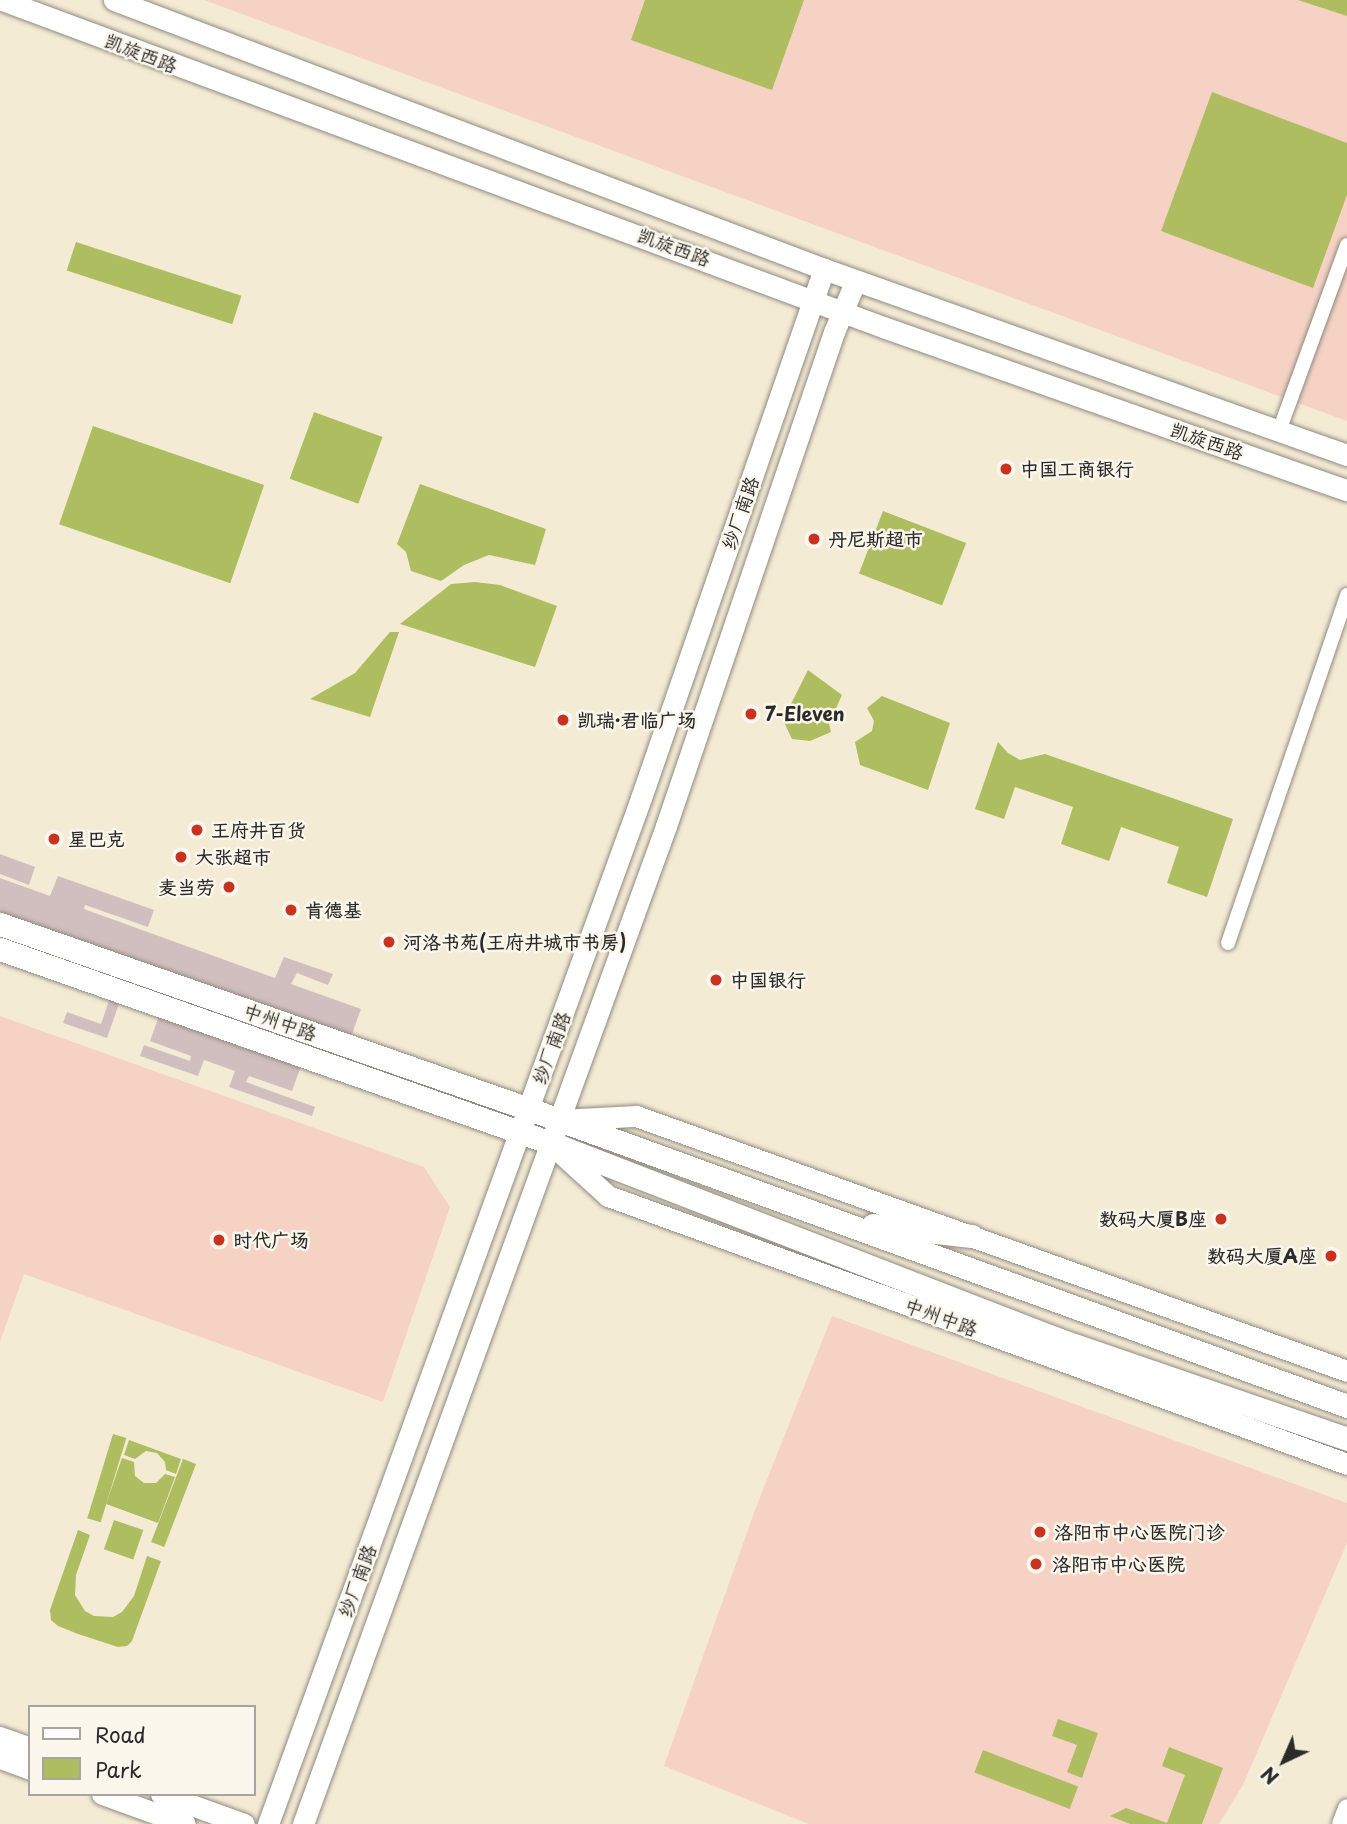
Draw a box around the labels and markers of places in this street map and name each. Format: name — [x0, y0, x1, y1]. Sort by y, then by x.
place label: 中国工商银行 — [1020, 458, 1134, 480]
marker: 中国工商银行 — [998, 461, 1014, 477]
place label: 丹尼斯超市 — [828, 528, 923, 550]
marker: 丹尼斯超市 — [806, 531, 822, 547]
place label: 7-Eleven — [765, 703, 845, 725]
marker: 7-Eleven — [743, 706, 759, 722]
place label: 凯瑞·君临广场 — [577, 709, 696, 731]
marker: 凯瑞·君临广场 — [555, 712, 571, 728]
place label: 王府井百货 — [211, 819, 306, 841]
marker: 王府井百货 — [189, 822, 205, 838]
place label: 星巴克 — [68, 828, 125, 850]
marker: 星巴克 — [46, 831, 62, 847]
place label: 大张超市 — [195, 846, 271, 868]
marker: 大张超市 — [173, 849, 189, 865]
place label: 麦当劳 — [158, 876, 215, 898]
marker: 麦当劳 — [221, 879, 237, 895]
place label: 肯德基 — [305, 899, 362, 921]
marker: 肯德基 — [283, 902, 299, 918]
place label: 河洛书苑(王府井城市书房) — [403, 931, 626, 953]
marker: 河洛书苑(王府井城市书房) — [381, 934, 397, 950]
place label: 中国银行 — [730, 969, 806, 991]
marker: 中国银行 — [708, 972, 724, 988]
place label: 数码大厦B座 — [1099, 1208, 1207, 1230]
marker: 数码大厦B座 — [1213, 1211, 1229, 1227]
place label: 时代广场 — [233, 1229, 309, 1251]
marker: 时代广场 — [211, 1232, 227, 1248]
place label: 数码大厦A座 — [1207, 1245, 1317, 1267]
marker: 数码大厦A座 — [1323, 1248, 1339, 1264]
place label: 洛阳市中心医院门诊 — [1054, 1521, 1225, 1543]
marker: 洛阳市中心医院门诊 — [1032, 1524, 1048, 1540]
place label: 洛阳市中心医院 — [1052, 1553, 1185, 1575]
marker: 洛阳市中心医院 — [1026, 1554, 1046, 1574]

